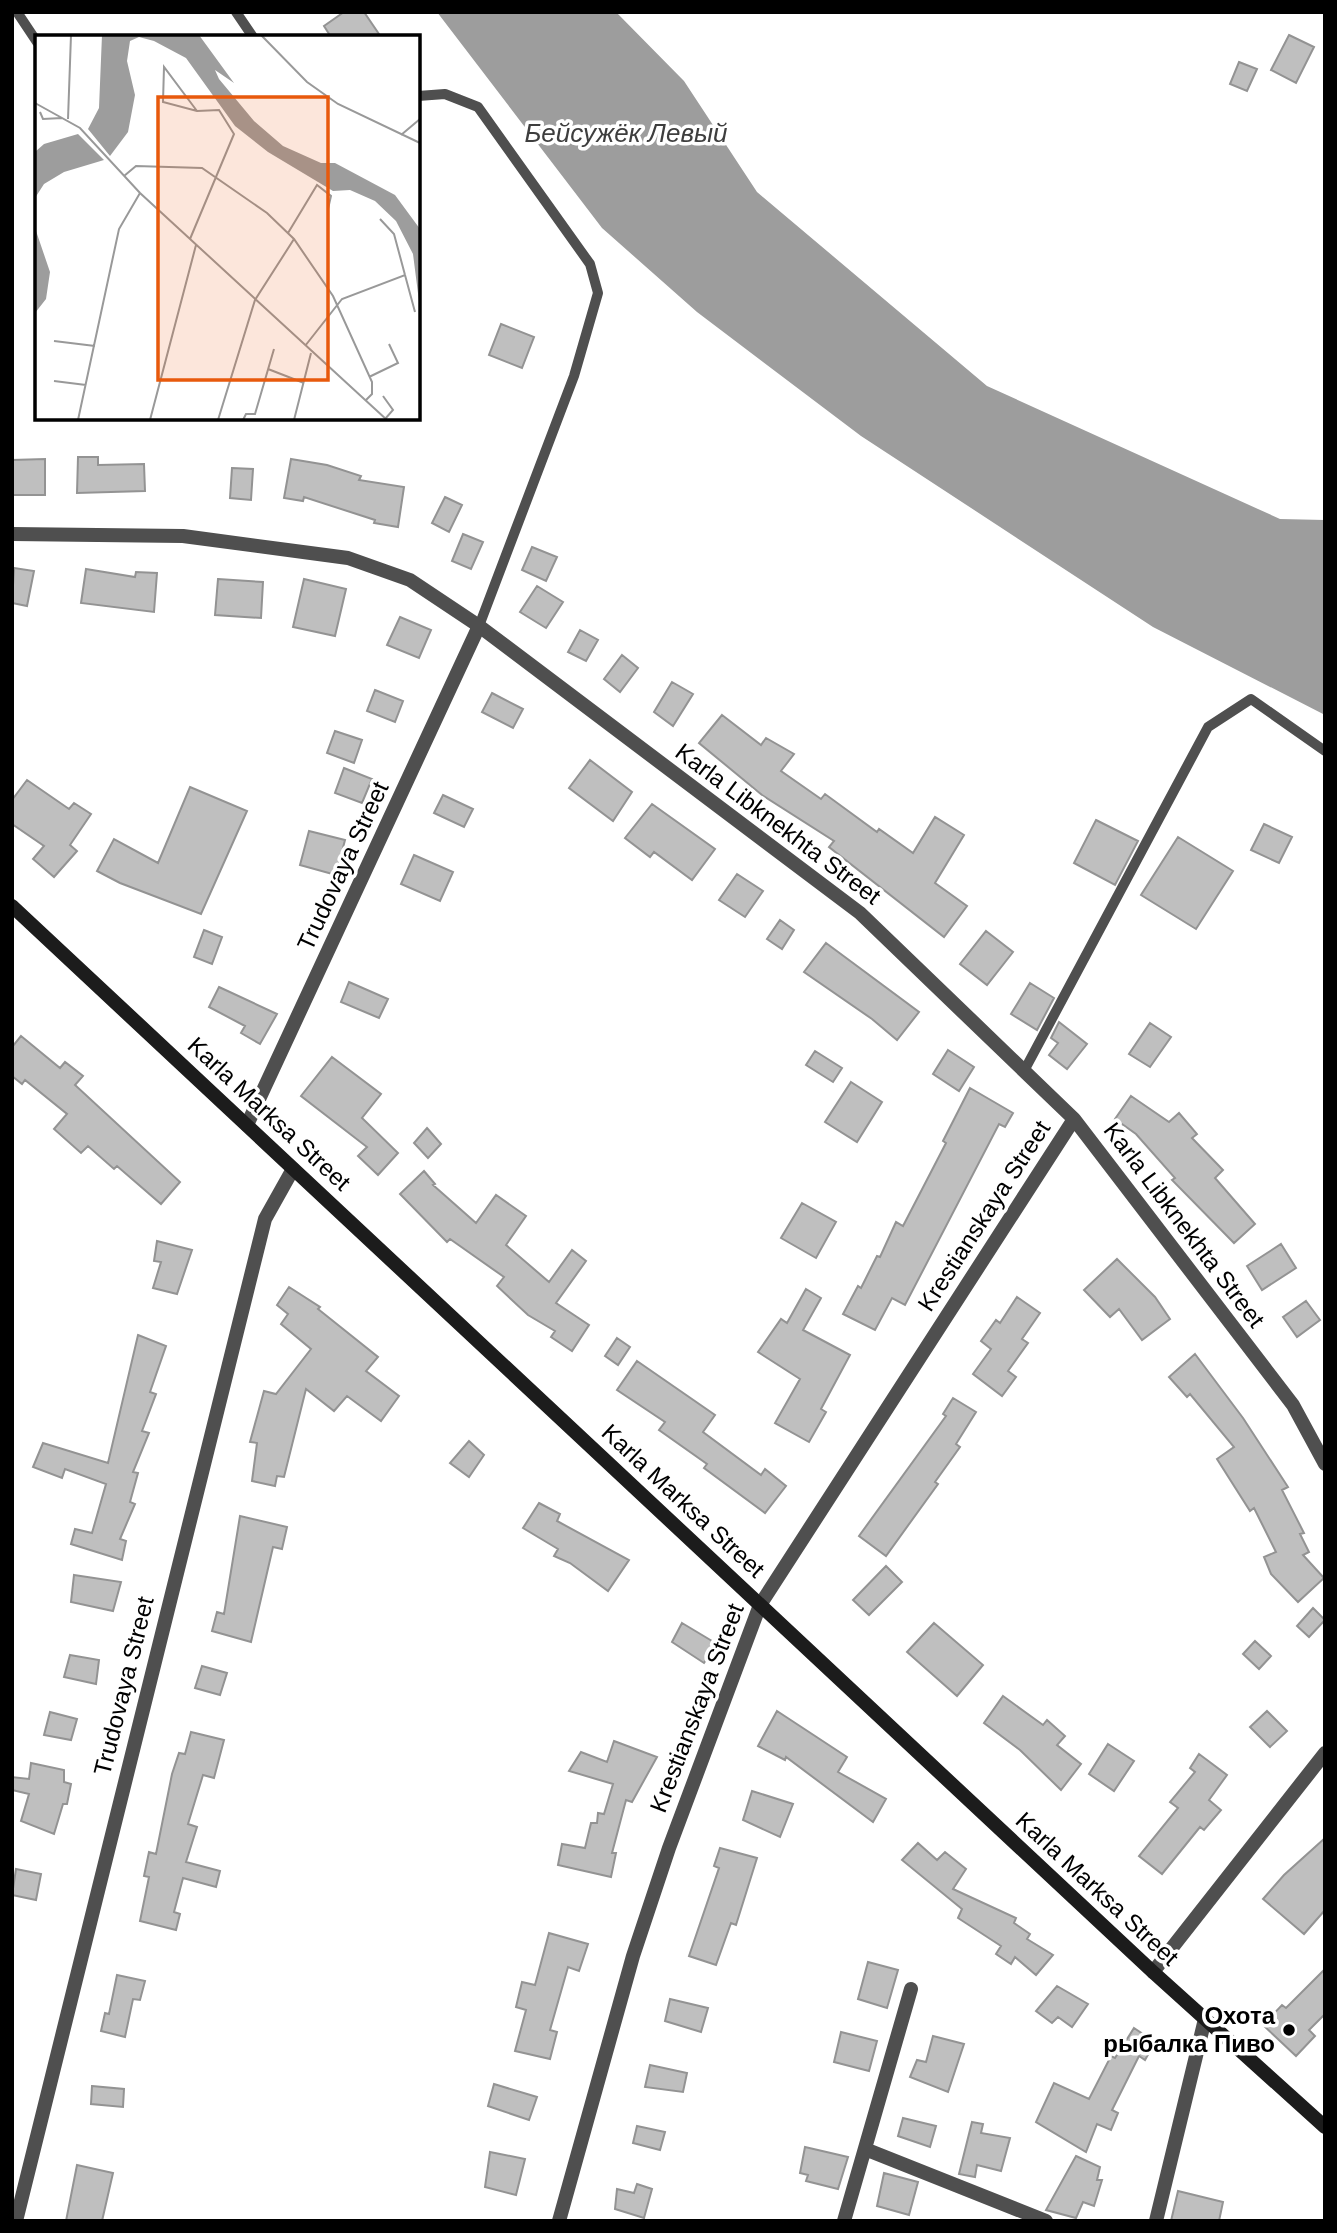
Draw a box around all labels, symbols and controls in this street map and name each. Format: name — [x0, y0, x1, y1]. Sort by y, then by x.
inset map — [35, 35, 420, 420]
water label: Бейсужёк Левый — [524, 118, 728, 148]
street label: Karla Libknekhta Street — [671, 738, 886, 910]
street label: Trudovaya Street — [292, 777, 394, 955]
street label: Karla Marksa Street — [183, 1031, 356, 1196]
street label: Krestianskaya Street — [912, 1115, 1055, 1316]
street label: Karla Libknekhta Street — [1099, 1117, 1270, 1333]
street label: Karla Marksa Street — [597, 1418, 770, 1583]
street label: Trudovaya Street — [88, 1593, 159, 1778]
street label: Krestianskaya Street — [644, 1599, 749, 1816]
street label: Karla Marksa Street — [1011, 1806, 1184, 1971]
place label: Охота рыбалка Пиво — [1103, 2002, 1276, 2057]
marker: Охота рыбалка Пиво — [1281, 2022, 1297, 2038]

